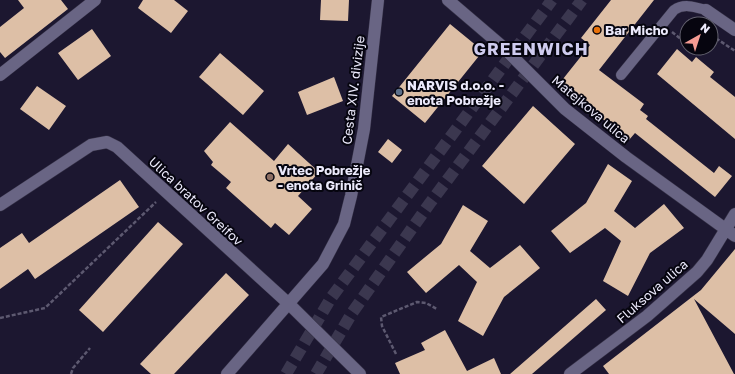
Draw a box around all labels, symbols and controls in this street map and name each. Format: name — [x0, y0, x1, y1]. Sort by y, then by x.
north arrow — [679, 16, 719, 56]
text: N — [698, 20, 713, 36]
place label: Bar Micho — [605, 22, 668, 38]
marker: Bar Micho — [592, 25, 602, 35]
street label: Cesta XIV. divizije — [338, 35, 368, 145]
district label: GREENWICH — [473, 38, 589, 59]
street label: Matejkova ulica — [549, 72, 633, 146]
place label: NARVIS d.o.o. - enota Pobrežje — [407, 77, 504, 108]
marker: NARVIS d.o.o. - enota Pobrežje — [394, 87, 404, 97]
street label: Ulica bratov Greifov — [146, 153, 247, 249]
place label: Vrtec Pobrežje - enota Grinič — [278, 162, 371, 193]
marker: Vrtec Pobrežje - enota Grinič — [265, 172, 275, 182]
street label: Fluksova ulica — [613, 256, 691, 326]

